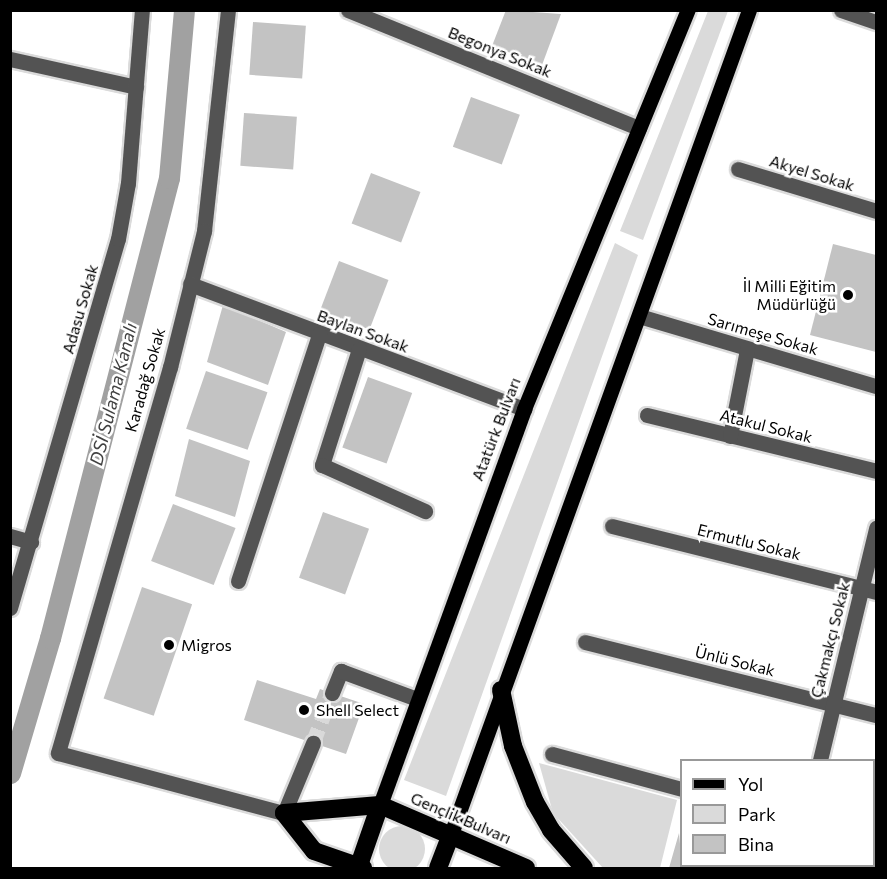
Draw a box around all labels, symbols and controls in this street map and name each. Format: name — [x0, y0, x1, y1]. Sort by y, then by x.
street label: Begonya Sokak — [445, 22, 555, 82]
street label: Akyel Sokak — [767, 151, 857, 195]
street label: Adasu Sokak — [58, 262, 102, 356]
place label: İl Milli Eğitim Müdürlüğü — [743, 276, 836, 314]
marker: İl Milli Eğitim Müdürlüğü — [841, 288, 855, 302]
street label: Baylan Sokak — [315, 306, 411, 356]
street label: Sarımeşe Sokak — [706, 309, 820, 359]
water label: DSİ Sulama Kanalı — [85, 321, 141, 467]
street label: Karadağ Sokak — [121, 326, 169, 434]
street label: Atatürk Bulvarı — [467, 375, 525, 483]
street label: Atakul Sokak — [718, 405, 814, 447]
street label: Ermutlu Sokak — [695, 520, 803, 564]
street label: Çakmakçı Sokak — [806, 580, 854, 700]
place label: Migros — [181, 635, 232, 655]
marker: Migros — [162, 638, 176, 652]
street label: Ünlü Sokak — [693, 642, 777, 680]
place label: Shell Select — [316, 700, 399, 720]
marker: Shell Select — [297, 703, 311, 717]
legend — [680, 759, 875, 867]
text: Yol — [738, 773, 763, 795]
street label: Gençlik Bulvarı — [408, 788, 514, 848]
text: Park — [738, 803, 776, 825]
text: Bina — [738, 833, 774, 855]

